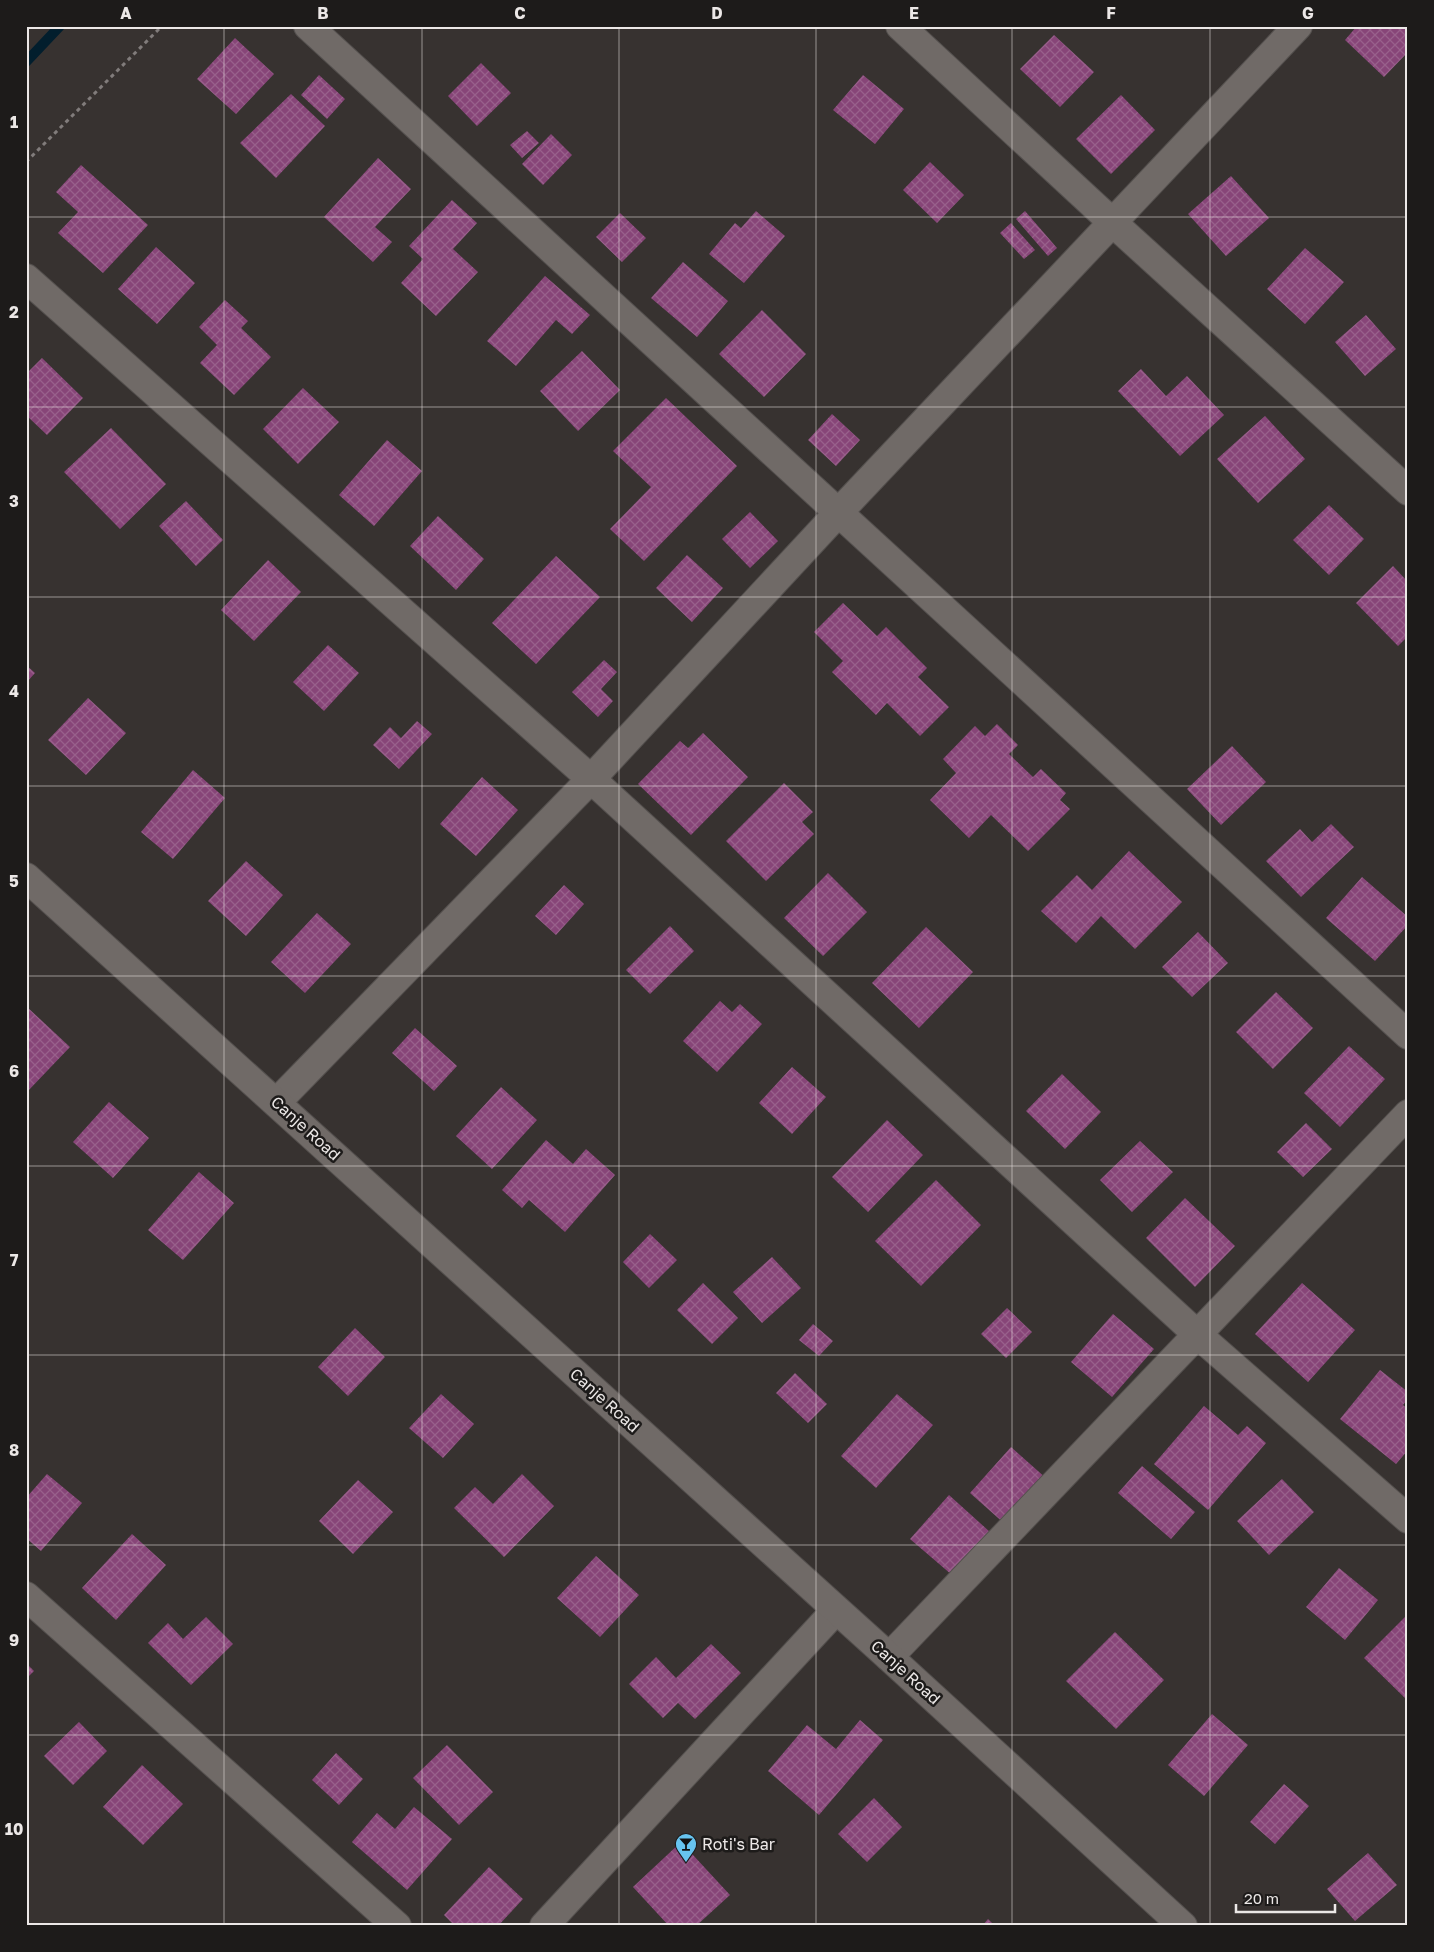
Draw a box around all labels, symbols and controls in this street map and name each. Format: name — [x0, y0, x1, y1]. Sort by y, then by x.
text: A — [120, 3, 132, 23]
text: B — [317, 3, 329, 23]
text: C — [514, 3, 526, 23]
text: D — [711, 3, 723, 23]
text: E — [909, 3, 919, 23]
text: F — [1106, 3, 1116, 23]
text: G — [1302, 3, 1314, 23]
text: 1 — [10, 112, 18, 132]
text: 2 — [9, 302, 19, 322]
text: 3 — [9, 491, 19, 511]
text: 4 — [9, 681, 19, 701]
text: 5 — [9, 871, 19, 891]
text: 6 — [9, 1061, 19, 1081]
street label: Canje Road — [267, 1092, 345, 1164]
text: 7 — [10, 1250, 19, 1270]
street label: Canje Road — [566, 1364, 644, 1436]
text: 8 — [9, 1440, 19, 1460]
text: 9 — [9, 1630, 19, 1650]
street label: Canje Road — [867, 1636, 945, 1708]
text: 10 — [5, 1819, 23, 1839]
bar icon: Roti's Bar — [674, 1832, 698, 1863]
place label: Roti's Bar — [702, 1834, 775, 1854]
scale bar — [1236, 1882, 1335, 1914]
text: 20 m — [1244, 1889, 1279, 1907]

